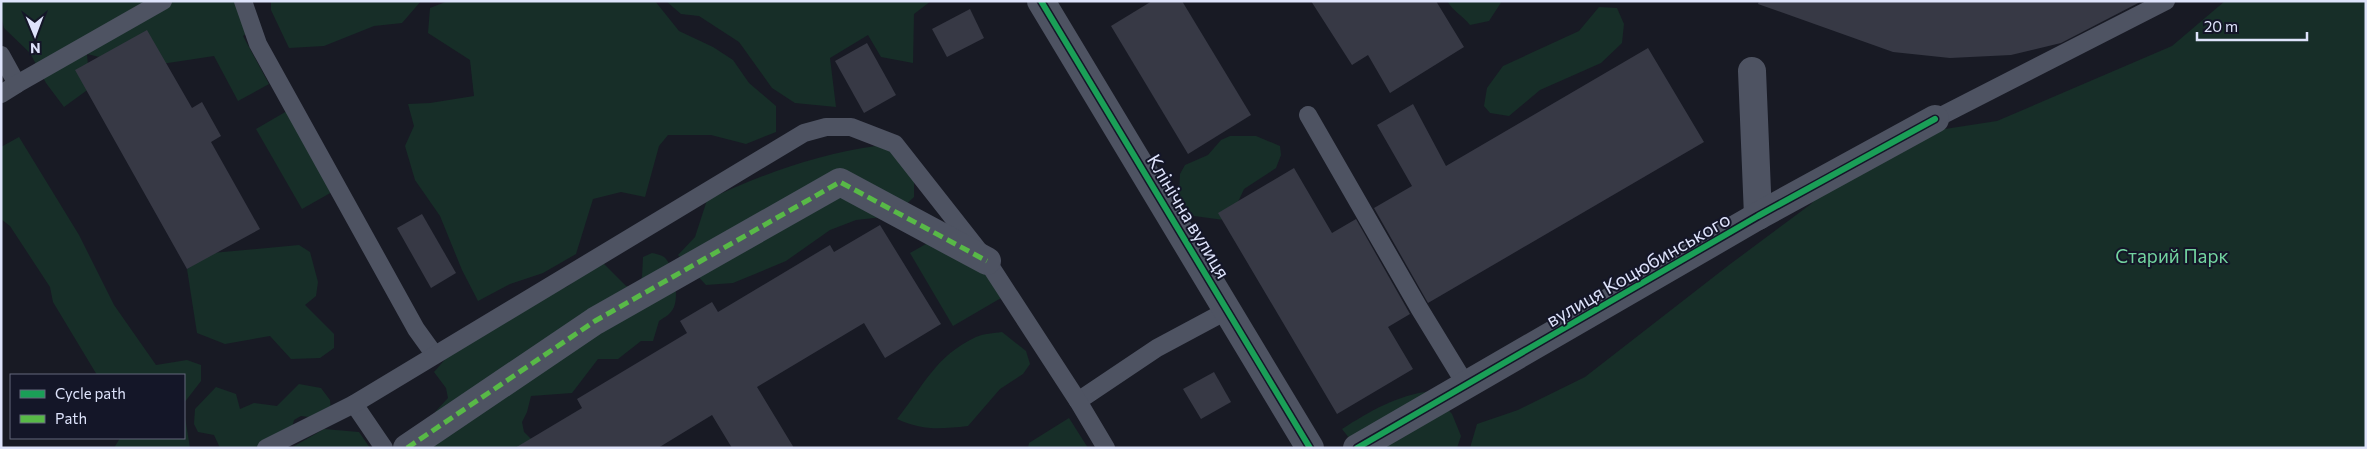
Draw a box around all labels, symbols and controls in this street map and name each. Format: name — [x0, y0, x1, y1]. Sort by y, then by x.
north arrow — [10, 10, 60, 60]
scale bar — [2197, 10, 2307, 42]
text: 20 m — [2204, 17, 2238, 35]
text: N — [30, 40, 41, 57]
street label: Клінічна вулиця — [1143, 150, 1235, 282]
street label: вулиця Коцюбинського — [1542, 207, 1734, 331]
park label: Старий Парк — [2115, 244, 2229, 267]
legend — [10, 374, 185, 439]
text: Cycle path — [55, 384, 126, 402]
text: Path — [55, 409, 87, 427]

